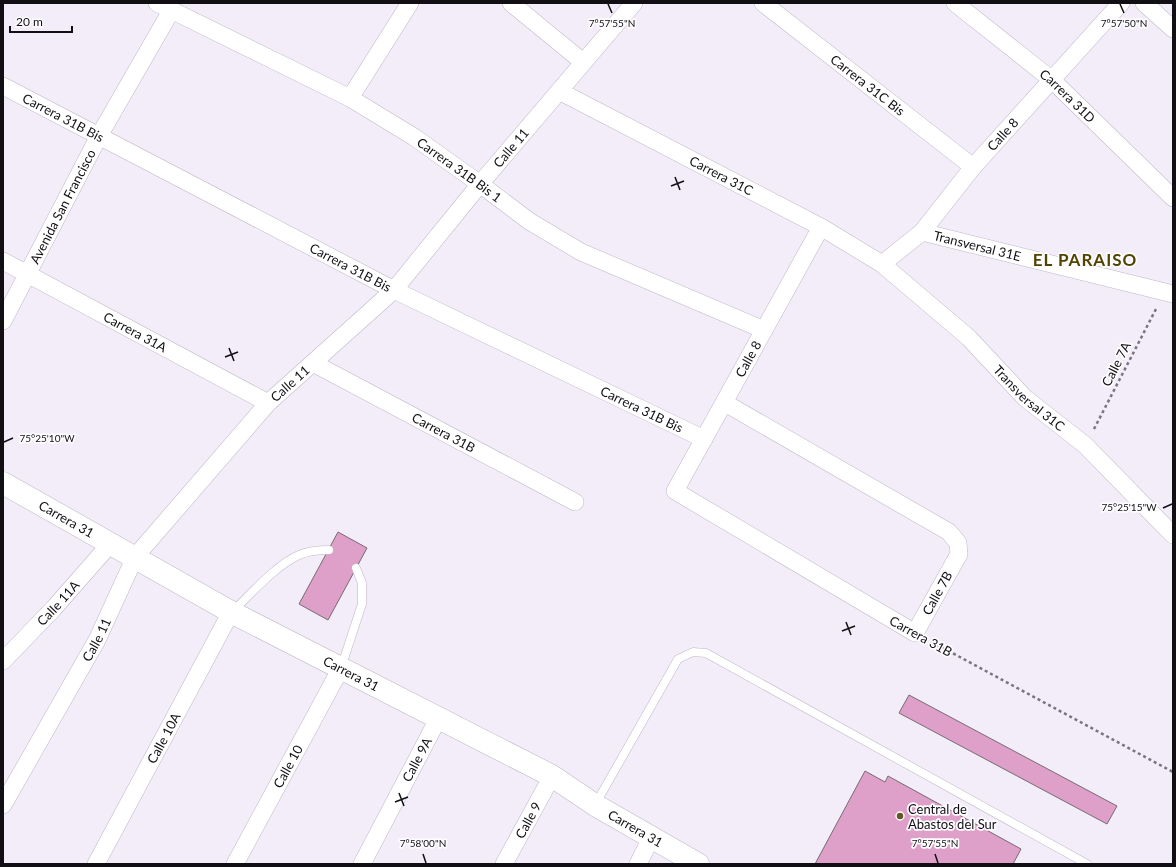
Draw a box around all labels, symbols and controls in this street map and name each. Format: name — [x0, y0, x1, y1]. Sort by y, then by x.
scale bar — [10, 8, 72, 34]
text: 20 m — [16, 14, 43, 29]
text: 7°57'55"N — [589, 17, 635, 29]
text: 7°57'50"N — [1101, 17, 1147, 29]
street label: Carrera 31C Bis — [827, 51, 908, 119]
street label: Carrera 31D — [1037, 66, 1099, 126]
street label: Carrera 31B Bis — [20, 90, 107, 145]
street label: Calle 8 — [984, 114, 1022, 154]
street label: Calle 11 — [490, 125, 532, 171]
street label: Carrera 31B Bis 1 — [414, 134, 505, 206]
street label: Avenida San Francisco — [26, 147, 99, 266]
street label: Carrera 31C — [687, 152, 756, 199]
street label: Transversal 31E — [932, 227, 1023, 264]
street label: Carrera 31B Bis — [307, 240, 394, 295]
district label: EL PARAISO — [1033, 249, 1137, 270]
street label: Carrera 31A — [101, 308, 170, 355]
street label: Calle 8 — [732, 338, 765, 380]
street label: Calle 7A — [1098, 339, 1134, 389]
street label: Calle 11 — [267, 362, 313, 405]
street label: Transversal 31C — [990, 362, 1068, 434]
street label: Carrera 31B Bis — [598, 383, 686, 436]
street label: Carrera 31B — [409, 409, 478, 456]
text: 75°25'10"W — [19, 432, 75, 444]
street label: Carrera 31 — [36, 497, 97, 541]
text: 75°25'15"W — [1101, 501, 1157, 513]
street label: Calle 7B — [919, 568, 955, 618]
street label: Calle 11A — [33, 577, 83, 629]
street label: Carrera 31B — [887, 612, 955, 660]
street label: Calle 11 — [79, 615, 114, 664]
street label: Carrera 31 — [321, 652, 382, 694]
street label: Calle 10A — [143, 710, 184, 766]
street label: Calle 9A — [399, 734, 435, 784]
street label: Calle 10 — [270, 742, 306, 791]
street label: Calle 9 — [512, 799, 544, 841]
place label: Central de Abastos del Sur — [908, 801, 997, 832]
street label: Carrera 31 — [605, 806, 666, 850]
marker: Central de Abastos del Sur — [895, 811, 905, 821]
text: 7°58'00"N — [400, 837, 446, 849]
text: 7°57'55"N — [912, 837, 958, 849]

